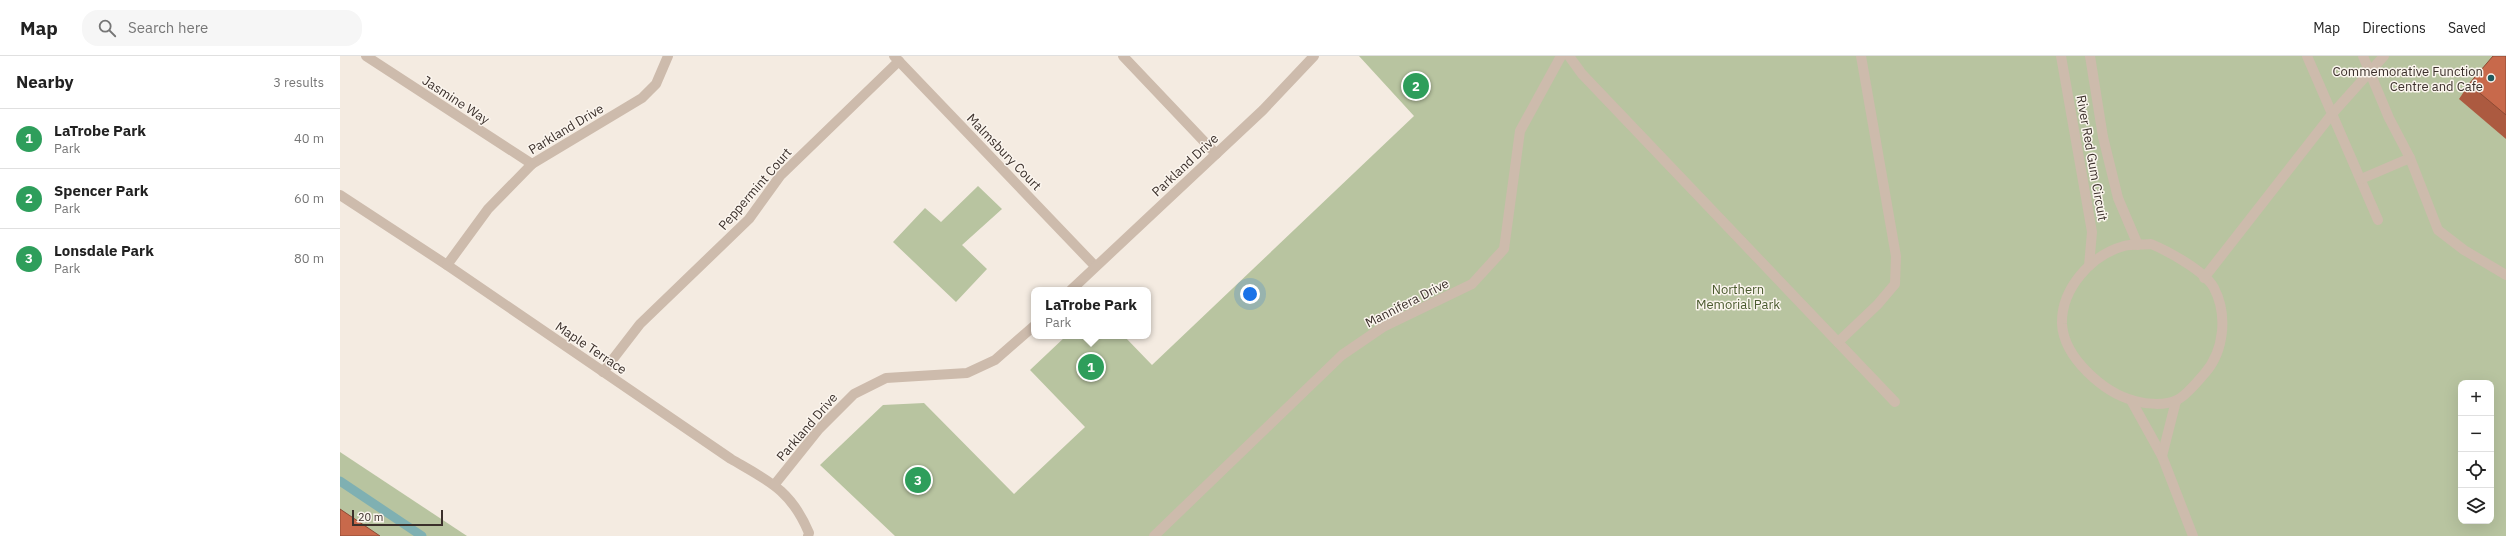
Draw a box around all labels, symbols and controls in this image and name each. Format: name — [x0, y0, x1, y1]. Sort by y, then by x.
search box — [82, 10, 362, 46]
text: Map — [20, 16, 58, 40]
icon: search — [96, 17, 118, 39]
text: Search here — [128, 18, 208, 37]
text: Map — [2313, 19, 2340, 37]
text: Directions — [2362, 19, 2426, 37]
text: Saved — [2448, 19, 2486, 37]
place label: Commemorative Function Centre and Cafe — [2332, 63, 2483, 95]
text: Nearby — [16, 71, 74, 93]
pin: 2 — [1403, 71, 1429, 101]
street label: Jasmine Way — [419, 72, 493, 128]
marker: Commemorative Function Centre and Cafe — [2486, 73, 2496, 83]
text: 3 results — [273, 74, 324, 91]
street label: River Red Gum Circuit — [2073, 94, 2111, 222]
street label: Parkland Drive — [525, 100, 607, 158]
street label: Malmsbury Court — [963, 110, 1045, 194]
text: LaTrobe Park — [54, 121, 146, 140]
text: 1 — [25, 130, 33, 147]
text: 40 m — [294, 130, 324, 147]
street label: Parkland Drive — [1148, 130, 1222, 200]
text: Park — [54, 140, 80, 157]
street label: Peppermint Court — [715, 144, 795, 234]
text: Spencer Park — [54, 181, 148, 200]
text: 2 — [25, 190, 33, 207]
text: 60 m — [294, 190, 324, 207]
text: Park — [54, 200, 80, 217]
text: Lonsdale Park — [54, 241, 154, 260]
text: 3 — [25, 250, 33, 267]
text: 80 m — [294, 250, 324, 267]
text: Park — [54, 260, 80, 277]
street label: Mannifera Drive — [1362, 275, 1452, 331]
park label: Northern Memorial Park — [1696, 281, 1780, 313]
your location — [1240, 284, 1260, 304]
popup — [1031, 287, 1151, 339]
text: LaTrobe Park — [1045, 295, 1137, 314]
text: Park — [1045, 314, 1071, 331]
street label: Maple Terrace — [552, 318, 630, 378]
pin: 1 — [1078, 352, 1104, 382]
map controls — [2458, 380, 2494, 524]
button: + — [2458, 380, 2494, 416]
street label: Parkland Drive — [773, 389, 841, 465]
button: − — [2458, 416, 2494, 452]
button: locate — [2458, 452, 2494, 488]
pin: 3 — [905, 465, 931, 495]
button: layers — [2458, 488, 2494, 524]
scale bar — [352, 508, 443, 527]
text: 20 m — [358, 510, 383, 524]

